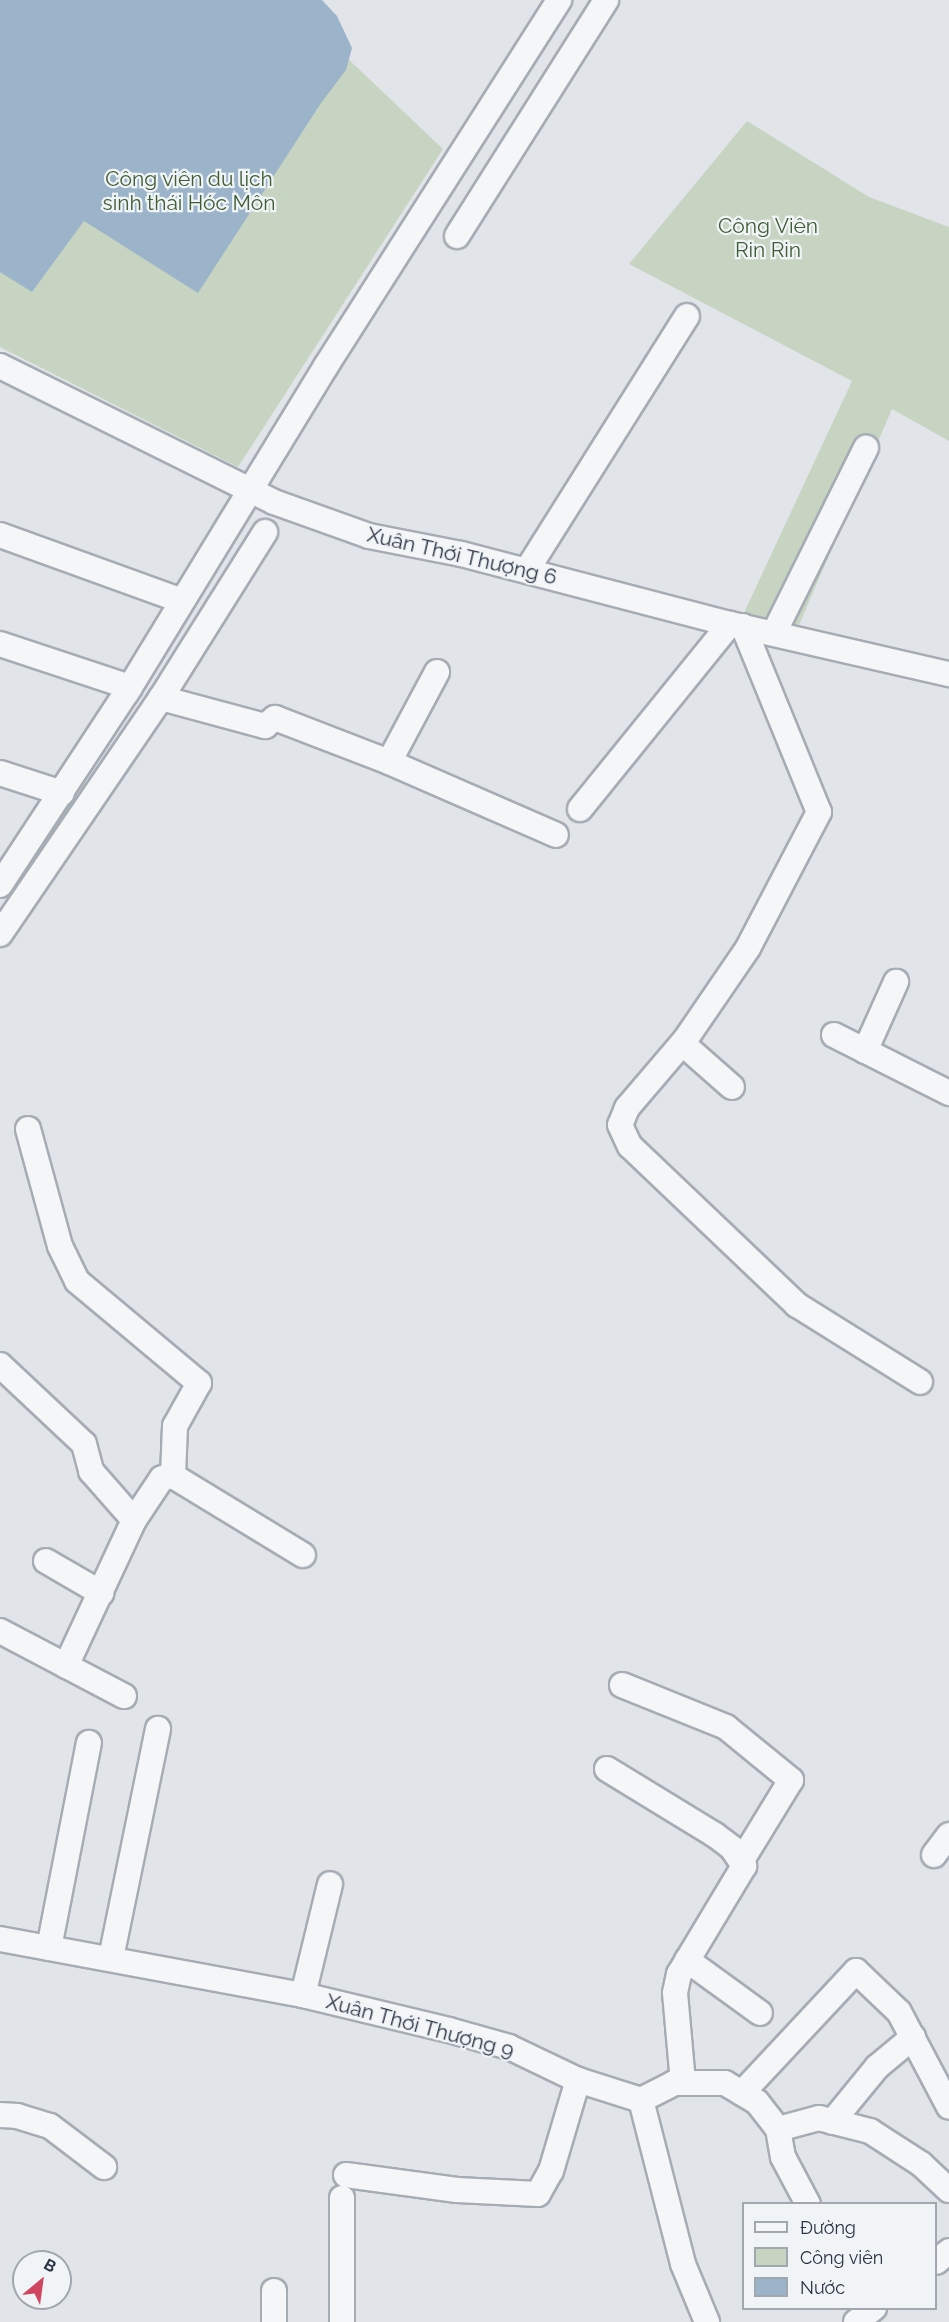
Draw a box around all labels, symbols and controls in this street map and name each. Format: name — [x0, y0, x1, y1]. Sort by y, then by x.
park label: Công viên du lịch sinh thái Hóc Môn — [103, 166, 275, 216]
park label: Công Viên Rin Rin — [718, 213, 818, 263]
street label: Xuân Thới Thượng 6 — [364, 522, 560, 590]
street label: Xuân Thới Thượng 9 — [323, 1989, 517, 2063]
legend — [742, 2202, 937, 2310]
text: Đường — [800, 2217, 856, 2238]
text: Công viên — [800, 2247, 883, 2268]
north arrow — [12, 2250, 72, 2310]
text: B — [41, 2255, 59, 2277]
text: Nước — [800, 2277, 845, 2298]

